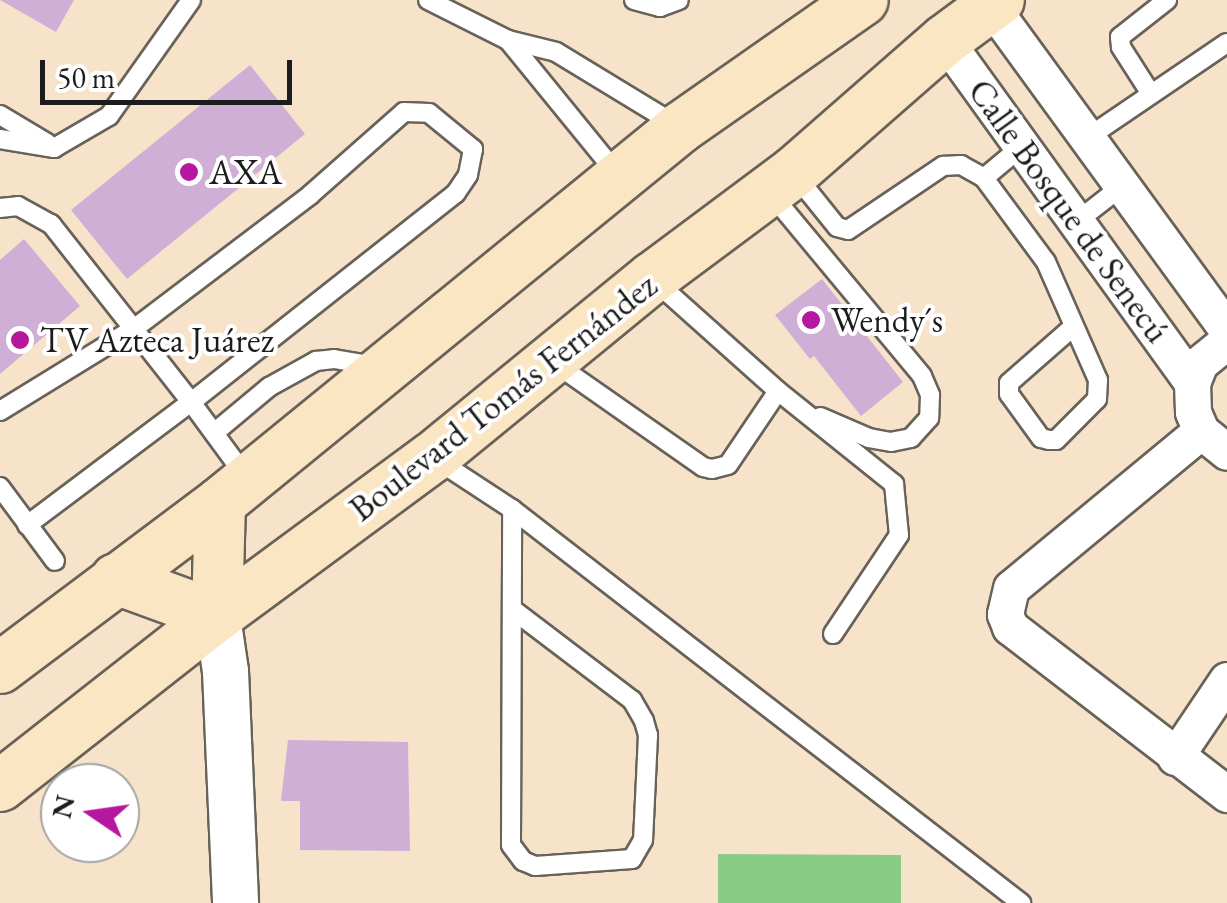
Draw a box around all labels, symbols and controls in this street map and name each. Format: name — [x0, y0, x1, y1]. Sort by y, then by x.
scale bar — [45, 40, 298, 102]
text: 50 m — [57, 58, 115, 97]
street label: Calle Bosque de Senecú — [959, 71, 1179, 351]
place label: AXA — [209, 151, 282, 193]
marker: AXA — [178, 161, 200, 183]
street label: Boulevard Tomás Fernández — [341, 264, 665, 530]
place label: Wendy´s — [831, 299, 943, 341]
marker: Wendy´s — [800, 309, 822, 331]
place label: TV Azteca Juárez — [40, 319, 274, 361]
marker: TV Azteca Juárez — [9, 329, 31, 351]
north arrow — [40, 763, 140, 863]
text: N — [43, 792, 83, 822]

